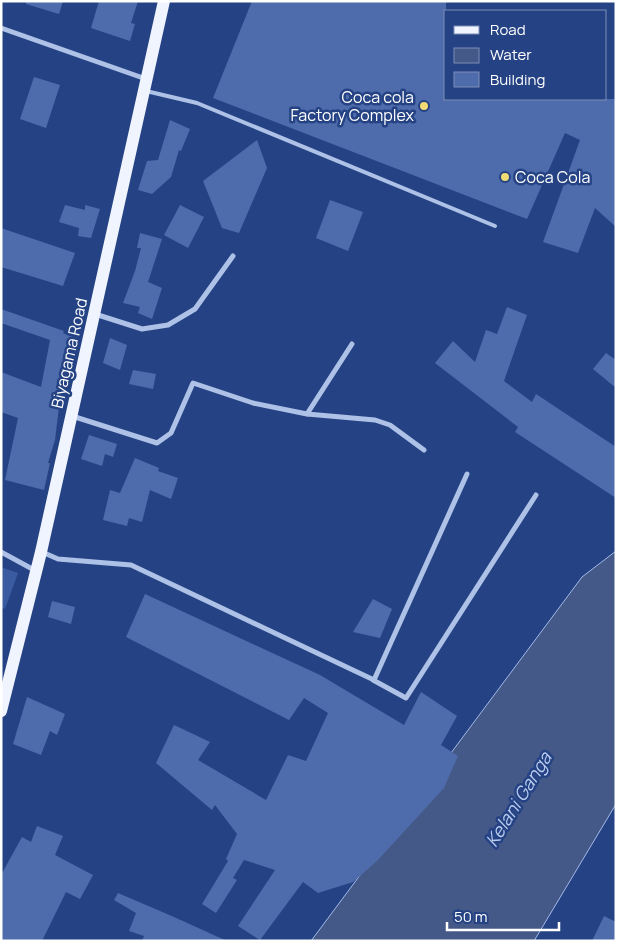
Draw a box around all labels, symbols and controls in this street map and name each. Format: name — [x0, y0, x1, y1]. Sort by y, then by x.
legend — [444, 10, 607, 100]
text: Road — [490, 19, 526, 40]
text: Water — [490, 44, 532, 65]
text: Building — [490, 69, 545, 90]
place label: Coca cola Factory Complex — [291, 86, 415, 126]
marker: Coca cola Factory Complex — [418, 100, 430, 112]
place label: Coca Cola — [515, 166, 590, 188]
marker: Coca Cola — [499, 171, 511, 183]
street label: Biyagama Road — [46, 296, 92, 410]
water label: Kelani Ganga — [479, 746, 557, 851]
scale bar — [447, 900, 560, 932]
text: 50 m — [454, 906, 488, 927]

